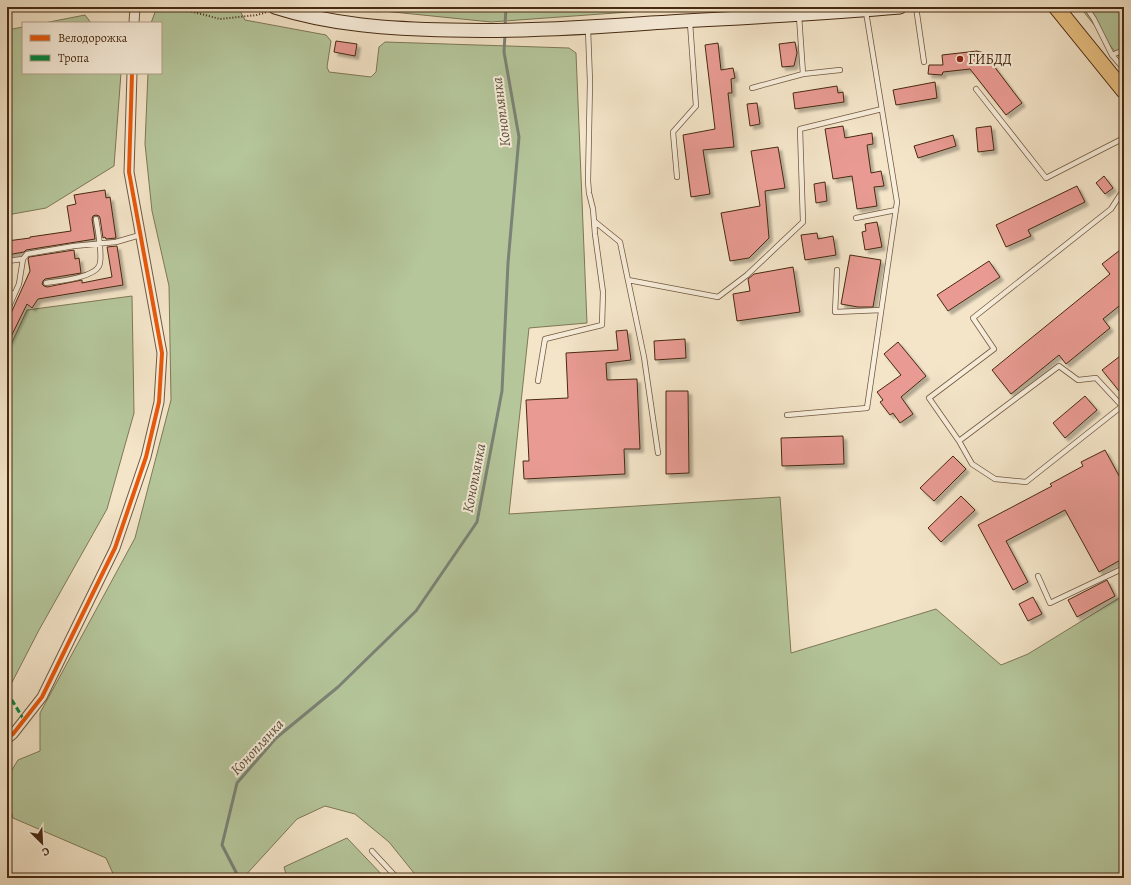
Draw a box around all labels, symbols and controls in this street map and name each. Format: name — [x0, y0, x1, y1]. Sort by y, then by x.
legend — [22, 22, 162, 74]
text: Велодорожка — [58, 30, 128, 46]
text: Тропа — [58, 50, 89, 66]
place label: ГИБДД — [968, 50, 1012, 69]
marker: ГИБДД — [955, 54, 965, 64]
water label: Коноплянка — [487, 76, 515, 148]
water label: Коноплянка — [457, 442, 491, 514]
water label: Коноплянка — [226, 714, 288, 780]
north arrow — [22, 823, 62, 863]
text: С — [40, 843, 52, 860]

